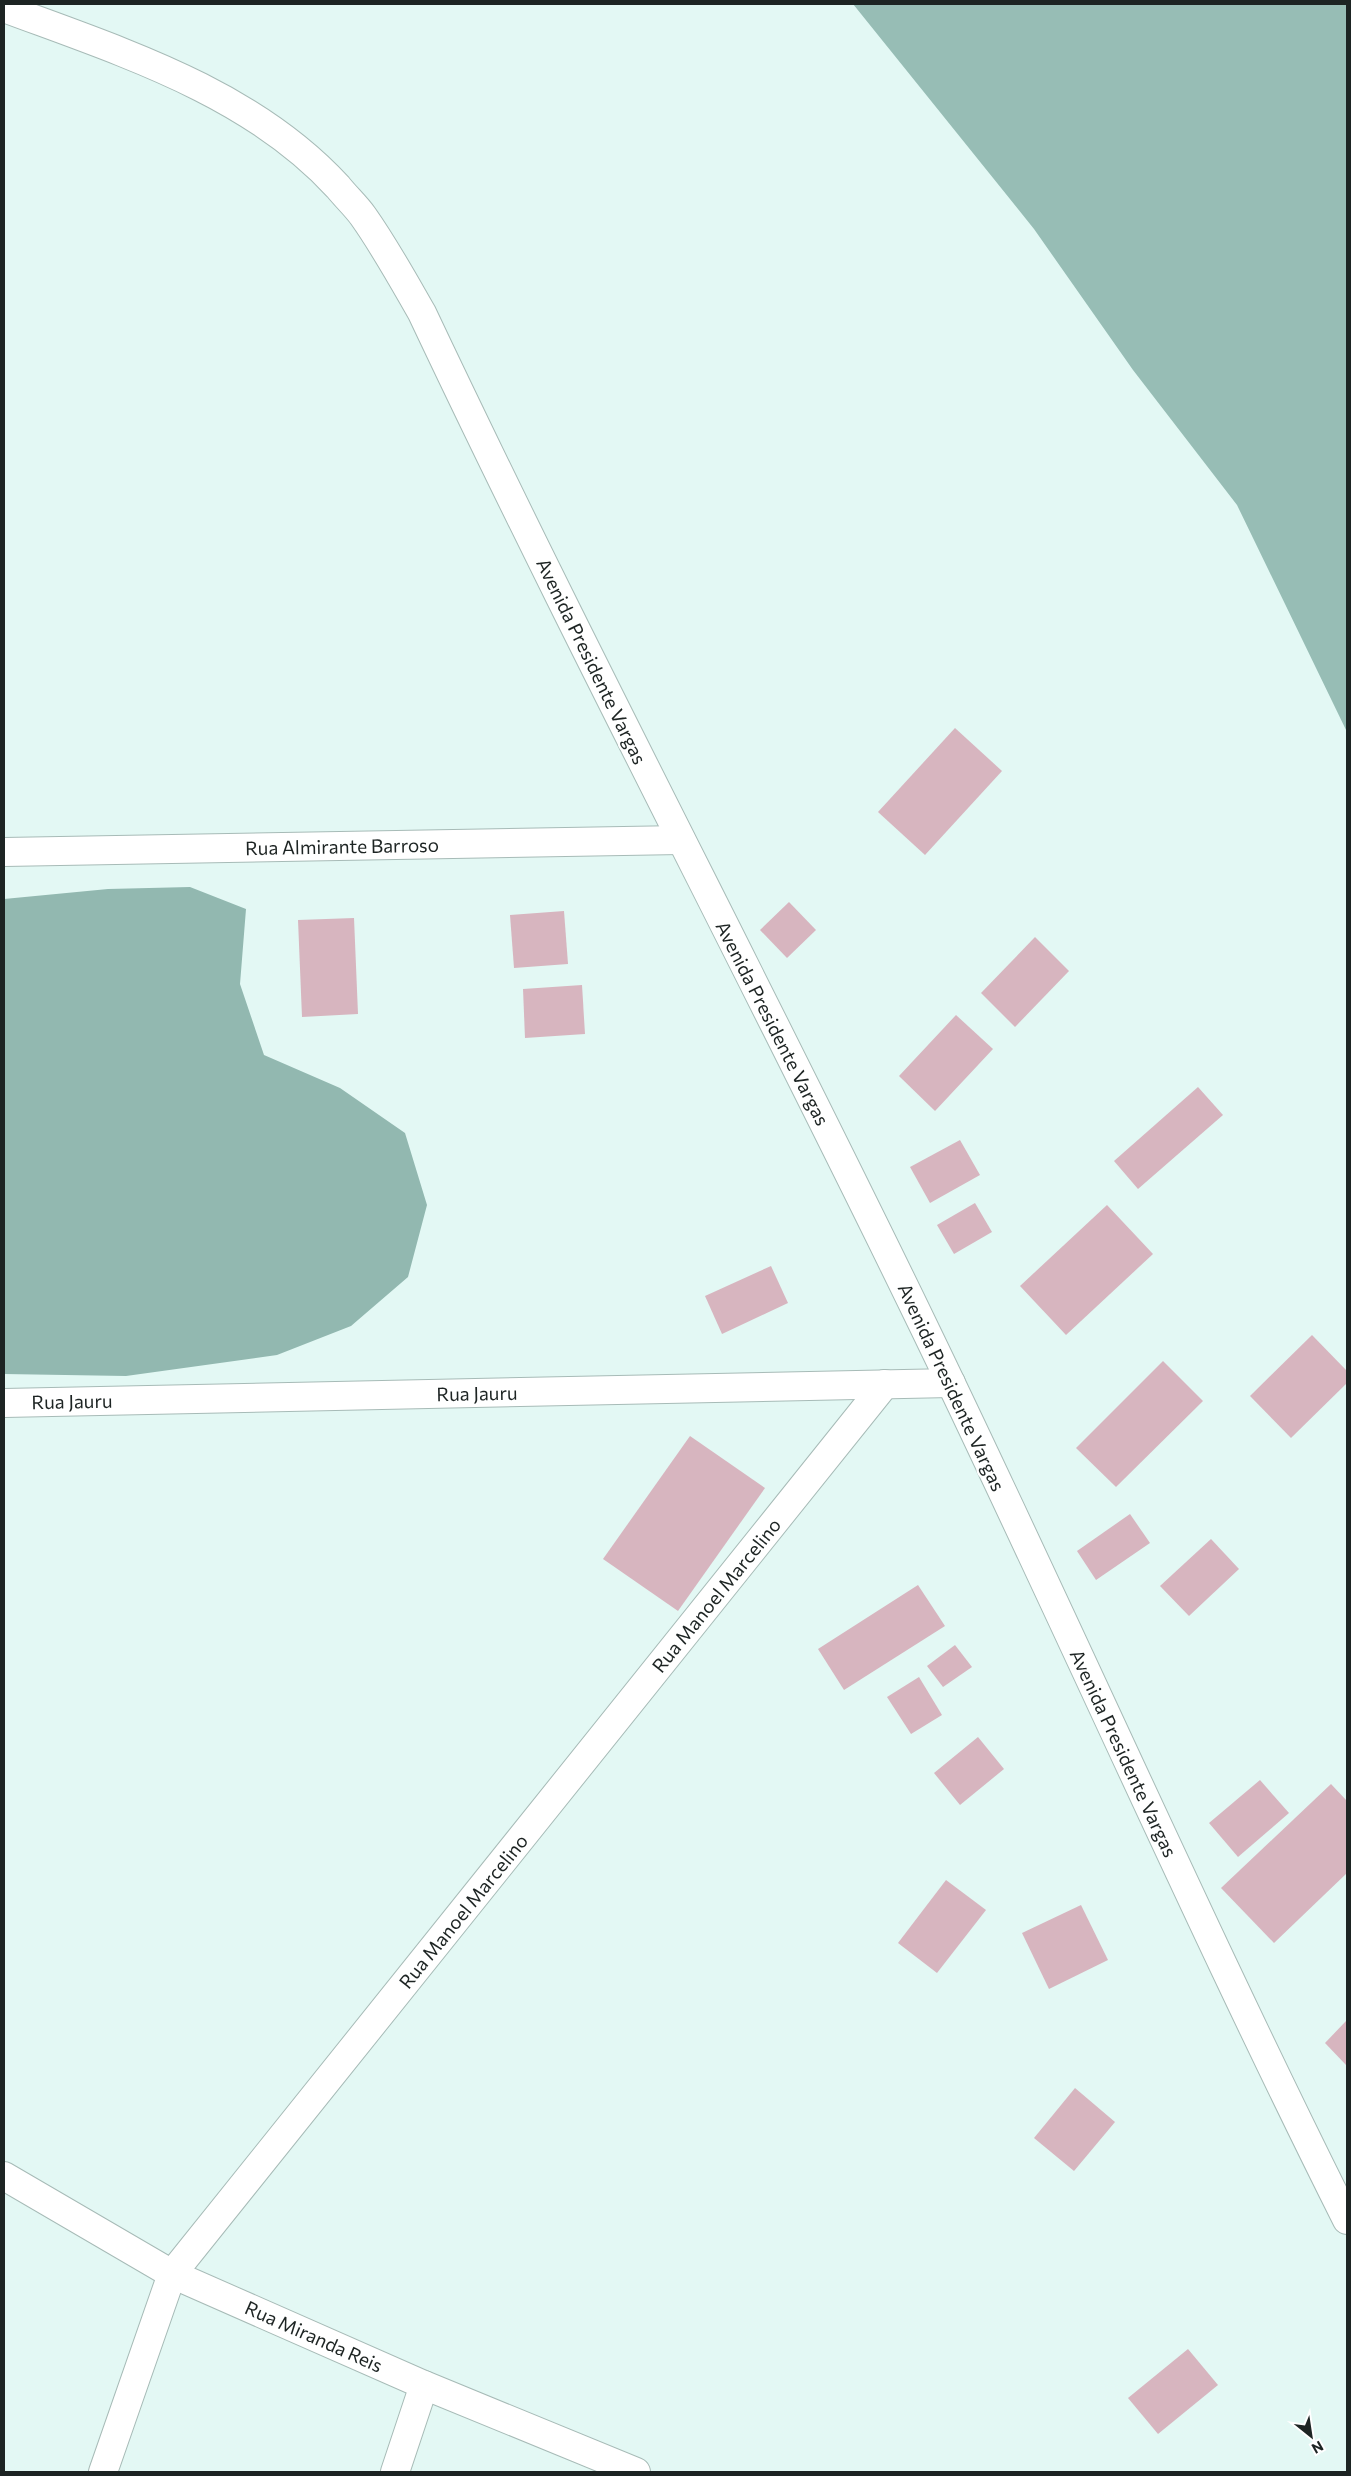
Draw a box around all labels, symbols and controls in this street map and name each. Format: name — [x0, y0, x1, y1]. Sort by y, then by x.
street label: Avenida Presidente Vargas — [532, 554, 652, 768]
street label: Rua Almirante Barroso — [245, 833, 439, 859]
street label: Avenida Presidente Vargas — [711, 917, 835, 1129]
street label: Avenida Presidente Vargas — [894, 1280, 1010, 1494]
street label: Rua Jauru — [436, 1381, 518, 1405]
street label: Rua Jauru — [31, 1389, 113, 1413]
street label: Rua Manoel Marcelino — [647, 1513, 785, 1677]
street label: Avenida Presidente Vargas — [1066, 1646, 1182, 1860]
street label: Rua Manoel Marcelino — [394, 1829, 532, 1993]
street label: Rua Miranda Reis — [242, 2295, 386, 2377]
north arrow — [1286, 2411, 1336, 2461]
text: N — [1309, 2438, 1327, 2458]

